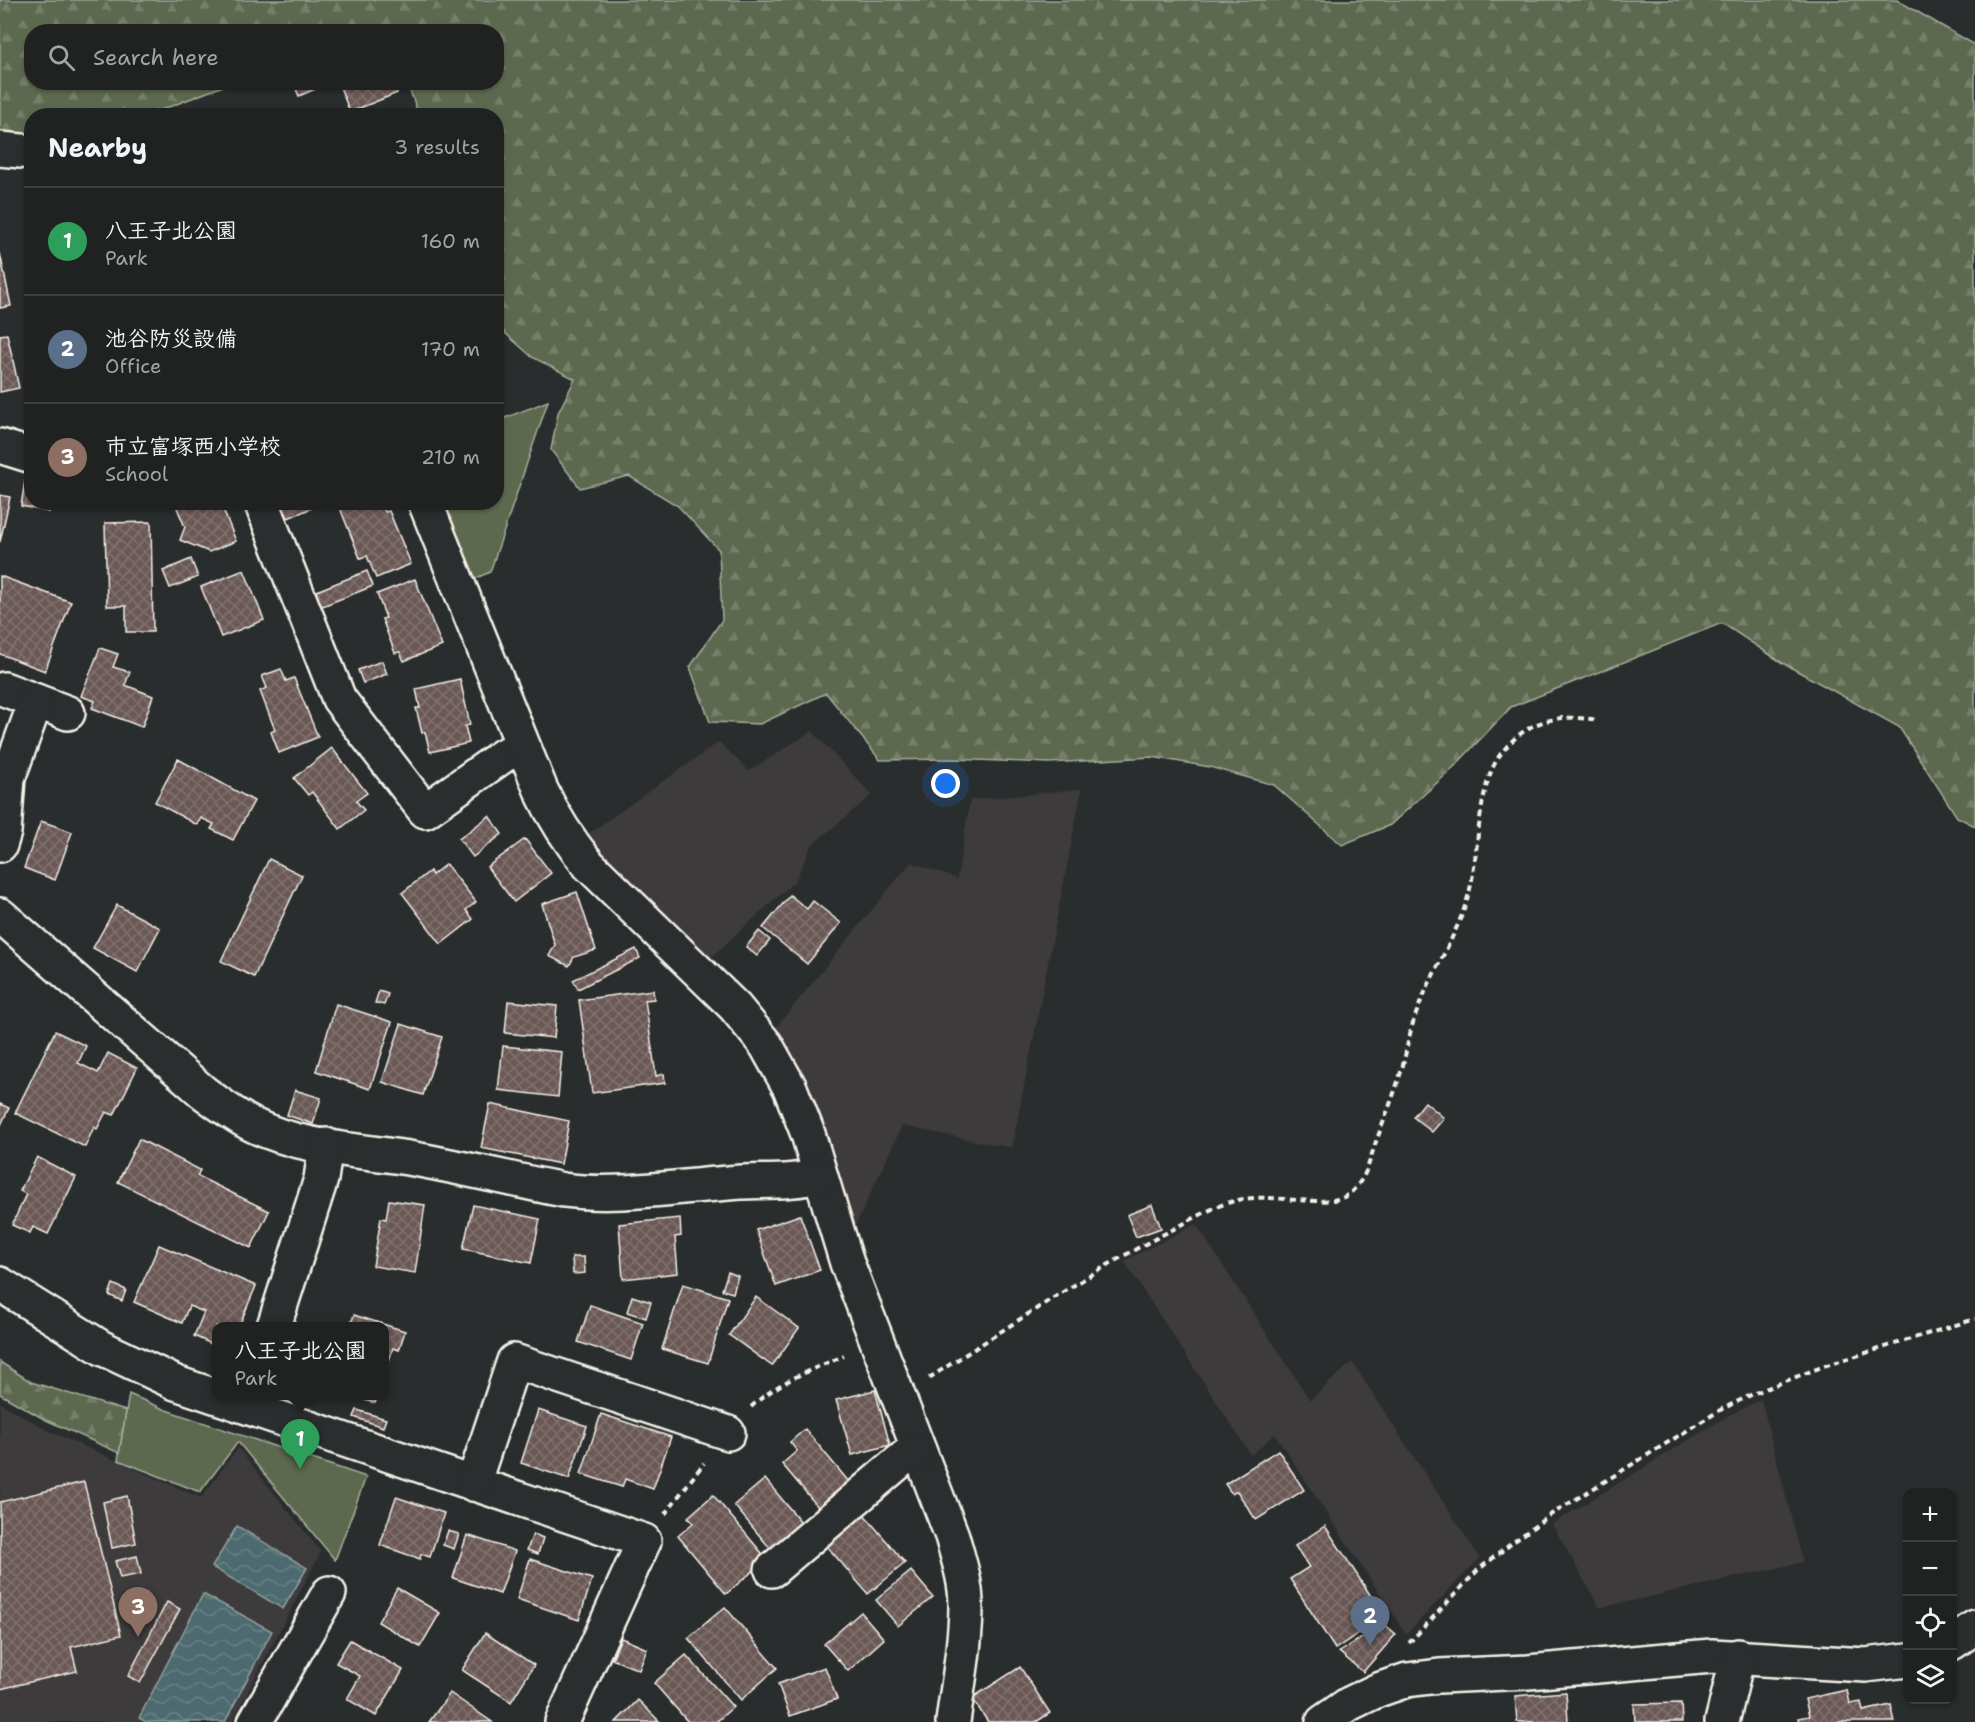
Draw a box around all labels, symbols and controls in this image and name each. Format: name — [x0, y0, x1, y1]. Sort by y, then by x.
search box — [24, 24, 504, 90]
icon: search — [45, 41, 78, 74]
text: Search here — [93, 43, 219, 72]
text: Nearby — [48, 130, 147, 165]
text: 3 results — [394, 134, 480, 160]
text: 八王子北公園 — [105, 216, 237, 245]
text: 1 — [63, 228, 72, 254]
text: 160 m — [421, 228, 480, 254]
text: Park — [105, 245, 148, 271]
text: 池谷防災設備 — [105, 324, 237, 353]
text: 2 — [61, 336, 75, 362]
text: 170 m — [421, 336, 480, 362]
text: Office — [105, 353, 161, 379]
text: 市立富塚西小学校 — [105, 432, 281, 461]
text: 3 — [61, 444, 75, 470]
text: 210 m — [421, 444, 480, 470]
text: School — [105, 461, 168, 487]
your location — [931, 769, 960, 798]
popup — [212, 1322, 389, 1400]
text: 八王子北公園 — [234, 1336, 367, 1365]
text: Park — [234, 1365, 277, 1391]
pin: 1 — [280, 1420, 320, 1469]
map controls — [1903, 1488, 1957, 1704]
button: + — [1903, 1488, 1957, 1542]
button: − — [1903, 1542, 1957, 1596]
pin: 3 — [118, 1588, 158, 1637]
pin: 2 — [1350, 1596, 1390, 1646]
button: locate — [1903, 1596, 1957, 1650]
button: layers — [1903, 1650, 1957, 1704]

